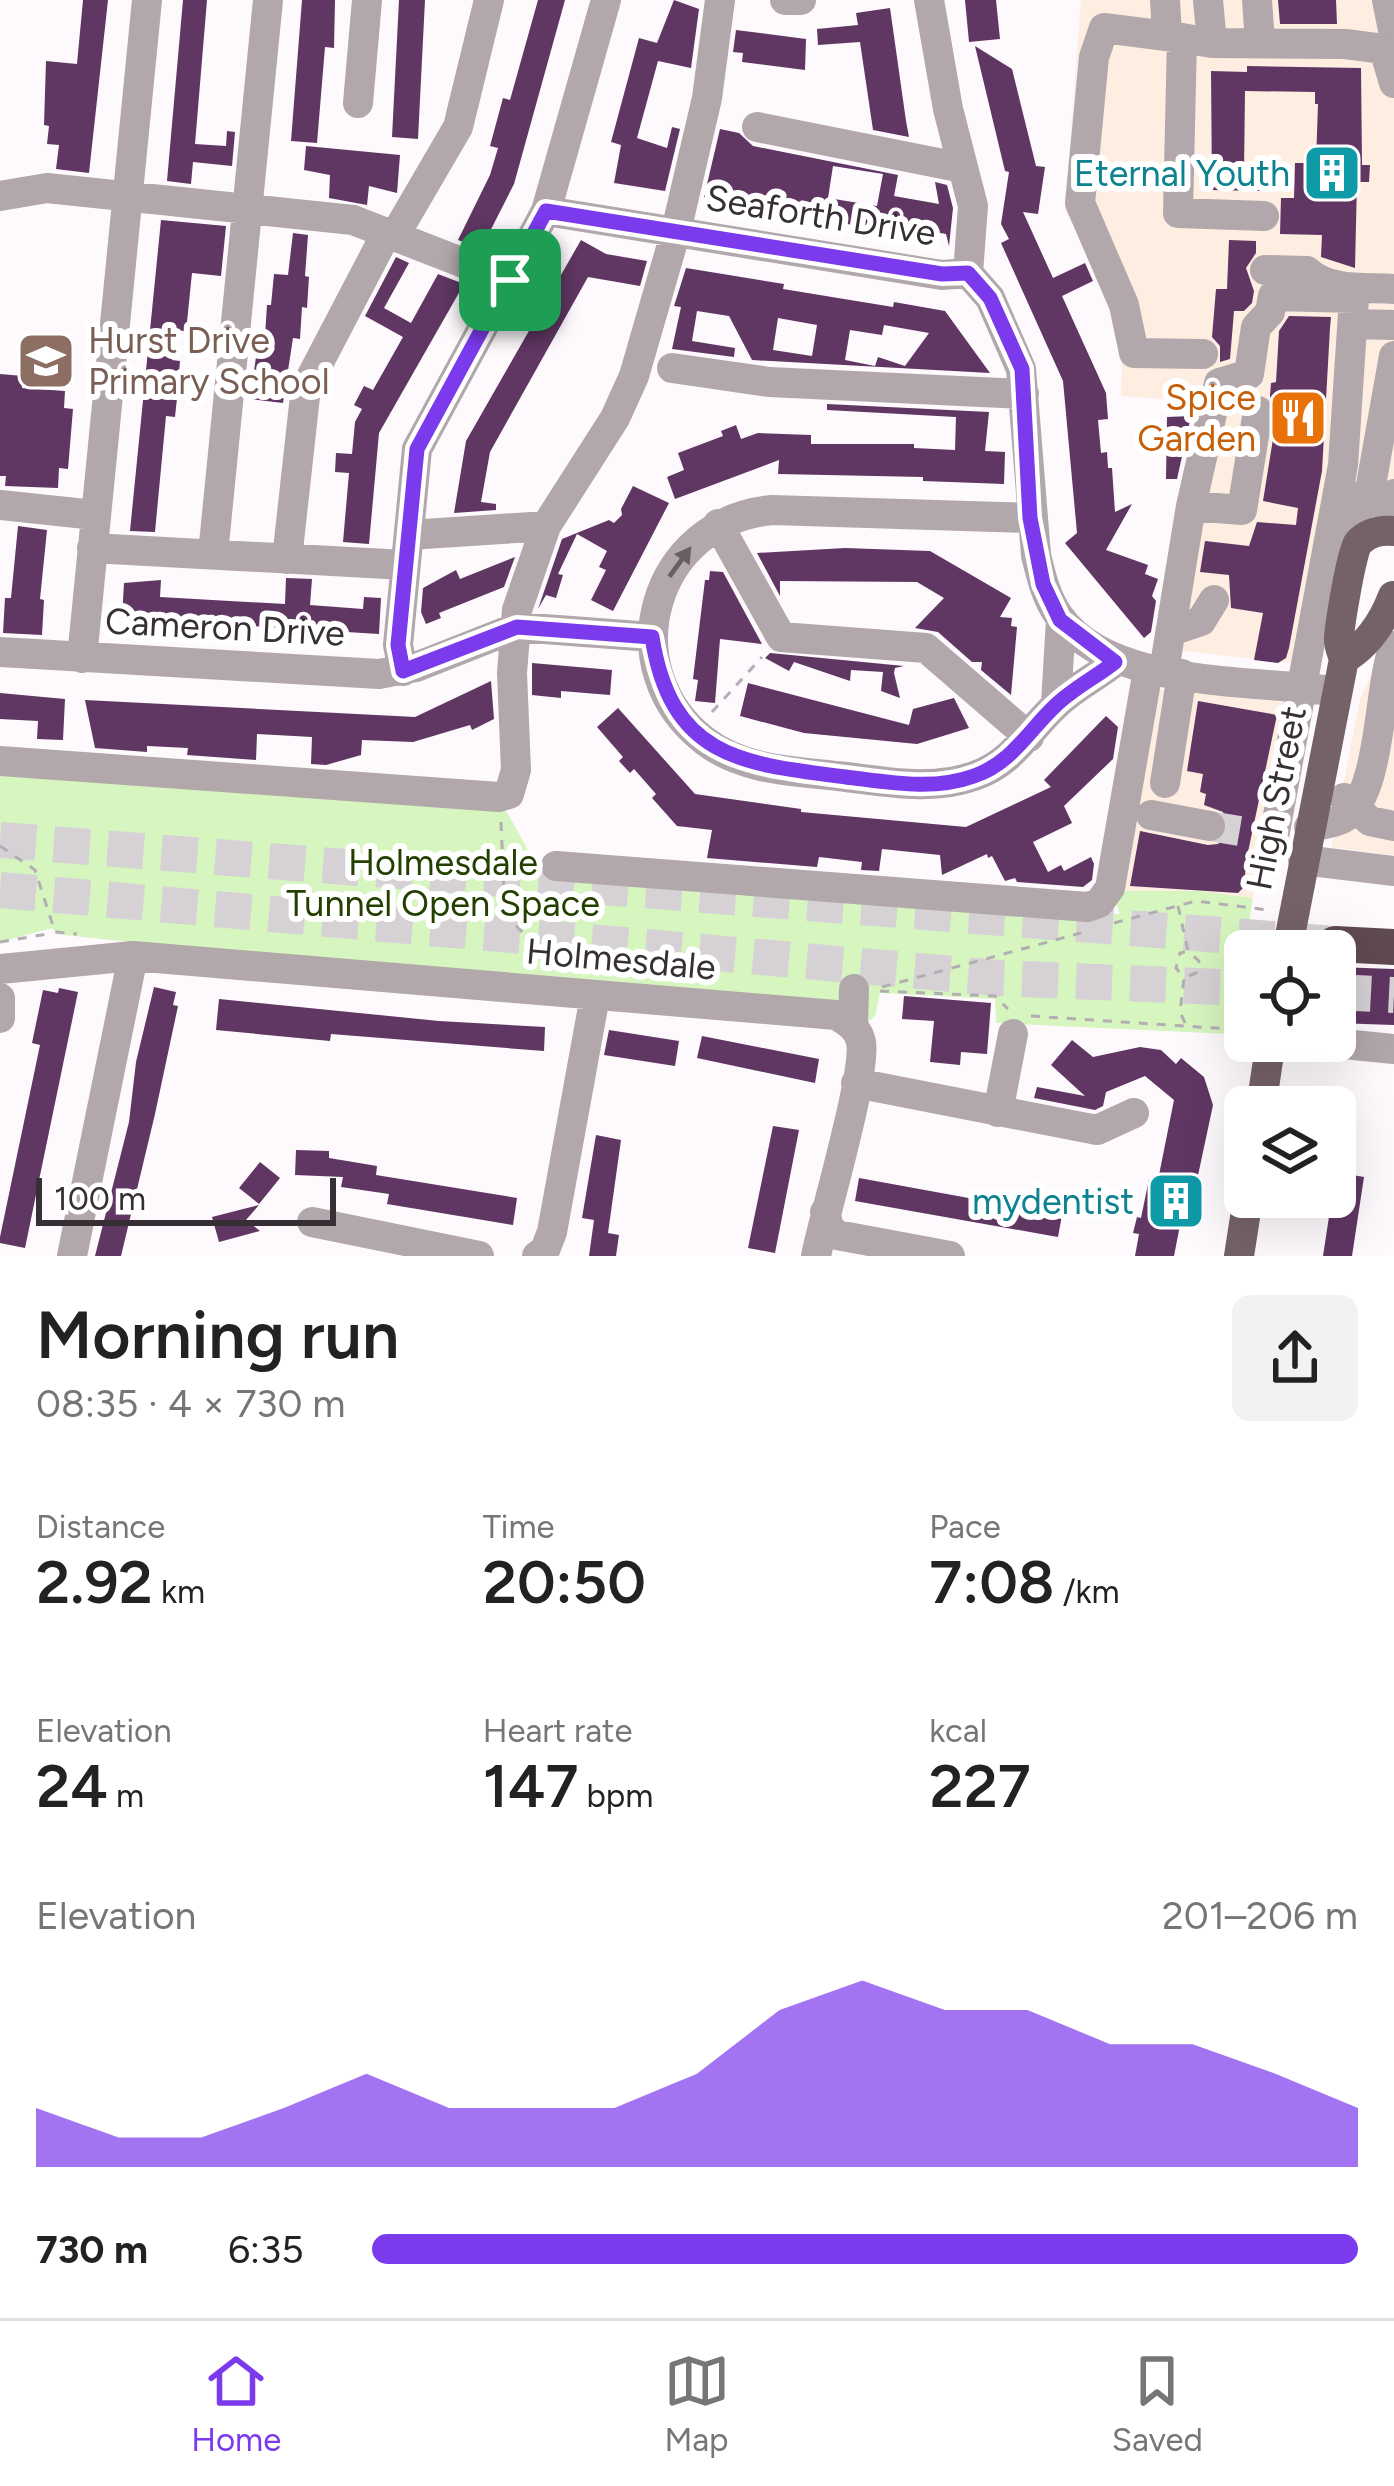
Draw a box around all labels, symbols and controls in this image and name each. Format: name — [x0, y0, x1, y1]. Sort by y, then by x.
building icon: Eternal Youth — [1301, 142, 1363, 204]
place label: Eternal Youth — [1074, 152, 1290, 195]
street label: Seaforth Drive — [703, 176, 939, 254]
pin — [459, 229, 561, 331]
icon: arrive — [477, 247, 543, 313]
place label: Hurst Drive Primary School — [88, 319, 330, 403]
school or university icon: Hurst Drive Primary School — [15, 330, 77, 392]
place label: Spice Garden — [1137, 376, 1256, 460]
restaurant icon: Spice Garden — [1267, 387, 1329, 449]
one-way arrow — [667, 546, 691, 578]
street label: Cameron Drive — [104, 599, 346, 655]
street label: High Street — [1237, 702, 1315, 894]
park label: Holmesdale Tunnel Open Space — [286, 841, 600, 925]
street label: Holmesdale — [525, 929, 717, 989]
map controls — [1224, 930, 1356, 1218]
button: locate — [1224, 930, 1356, 1062]
button: layers — [1224, 1086, 1356, 1218]
building icon: mydentist — [1145, 1170, 1207, 1232]
scale bar — [36, 1172, 336, 1225]
text: 100 m — [54, 1179, 146, 1218]
place label: mydentist — [972, 1180, 1134, 1223]
text: Morning run — [36, 1295, 399, 1375]
button: share — [1232, 1295, 1358, 1421]
text: 08:35 · 4 × 730 m — [36, 1380, 345, 1427]
text: Distance — [36, 1507, 165, 1546]
text: Time — [483, 1507, 555, 1546]
text: Pace — [929, 1507, 1001, 1546]
text: 2.92 — [36, 1546, 153, 1618]
text: 20:50 — [483, 1546, 646, 1618]
text: 7:08 — [929, 1546, 1055, 1618]
text: km — [153, 1572, 205, 1611]
text: /km — [1055, 1572, 1120, 1611]
text: Elevation — [36, 1711, 172, 1750]
text: Heart rate — [483, 1711, 632, 1750]
text: kcal — [929, 1711, 987, 1750]
text: 24 — [36, 1750, 108, 1822]
text: 147 — [483, 1750, 578, 1822]
text: 227 — [929, 1750, 1031, 1822]
text: m — [108, 1776, 144, 1815]
text: bpm — [578, 1776, 653, 1815]
text: Elevation — [36, 1892, 196, 1939]
text: 201–206 m — [1162, 1892, 1358, 1939]
text: 730 m — [36, 2226, 148, 2273]
text: 6:35 — [228, 2226, 304, 2273]
tab: Home — [191, 2348, 281, 2459]
tab: Map — [664, 2348, 730, 2459]
tab: Saved — [1112, 2348, 1203, 2459]

